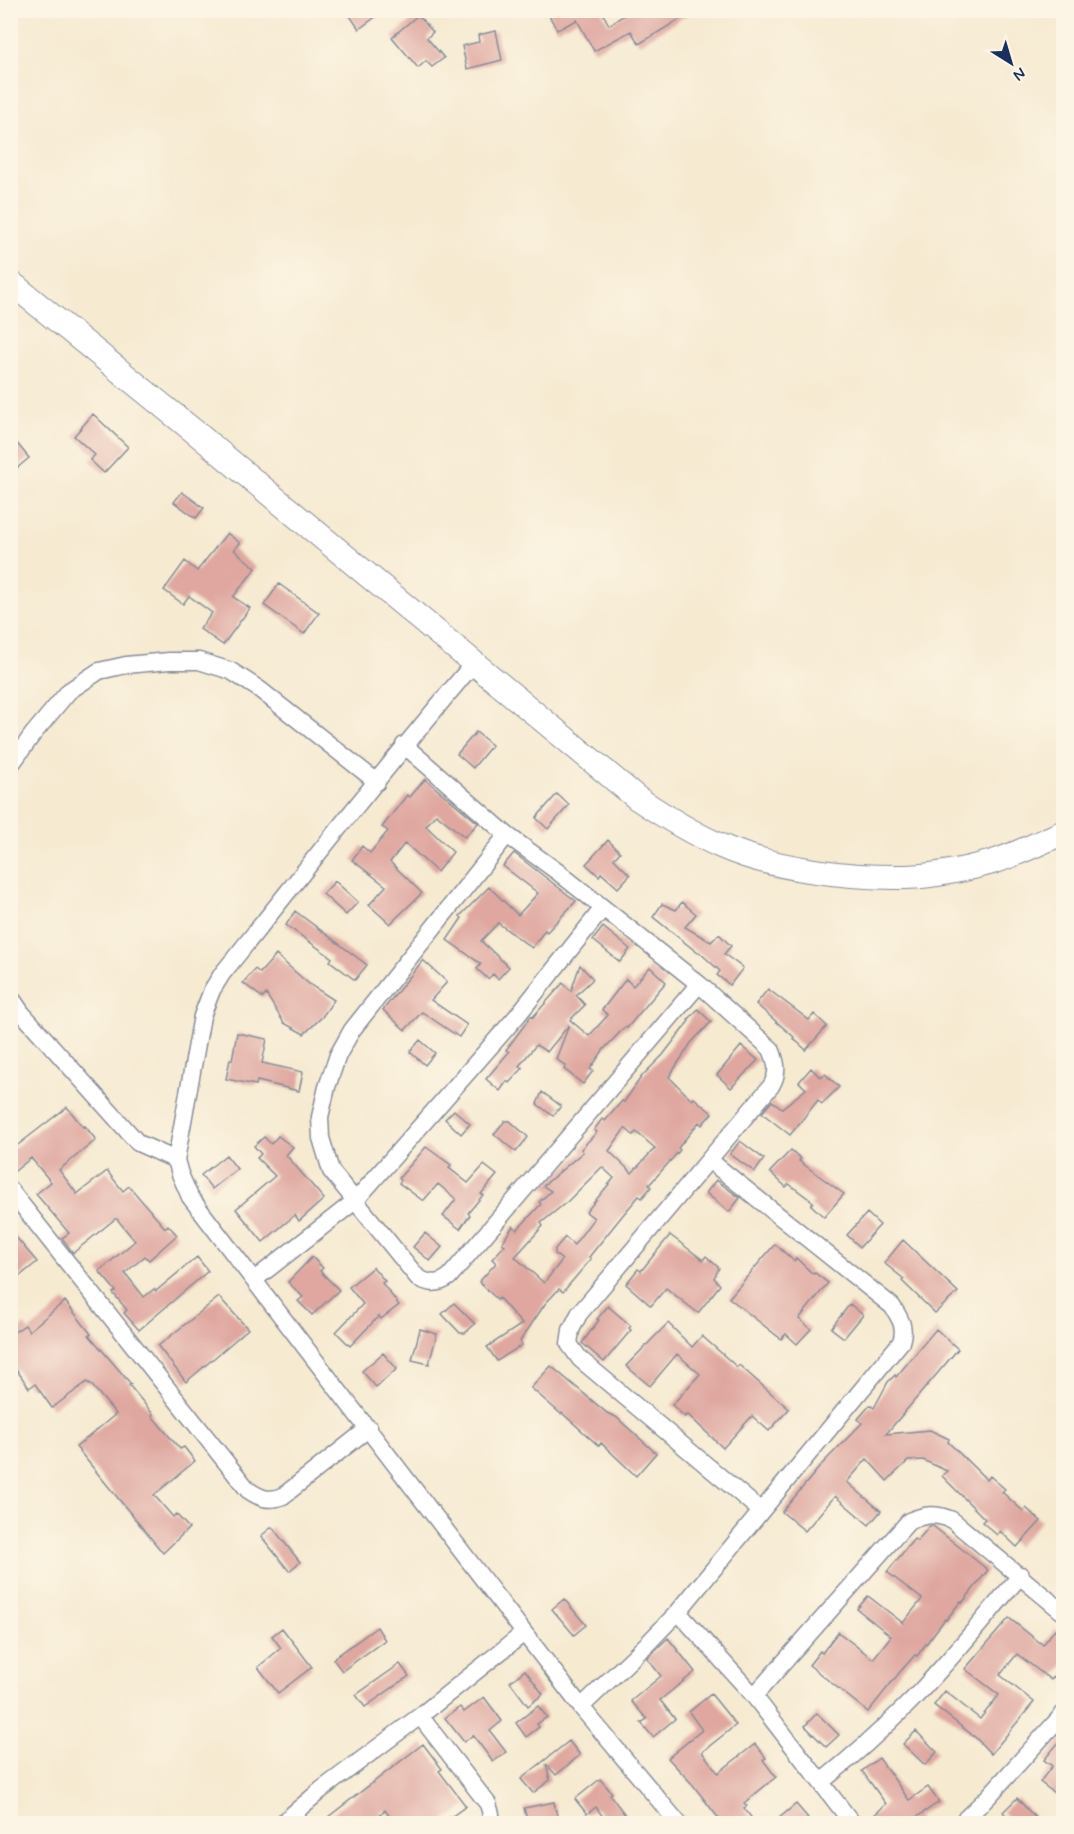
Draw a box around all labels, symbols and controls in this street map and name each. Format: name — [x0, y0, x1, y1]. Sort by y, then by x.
north arrow — [981, 33, 1041, 93]
text: N — [1009, 62, 1030, 85]

